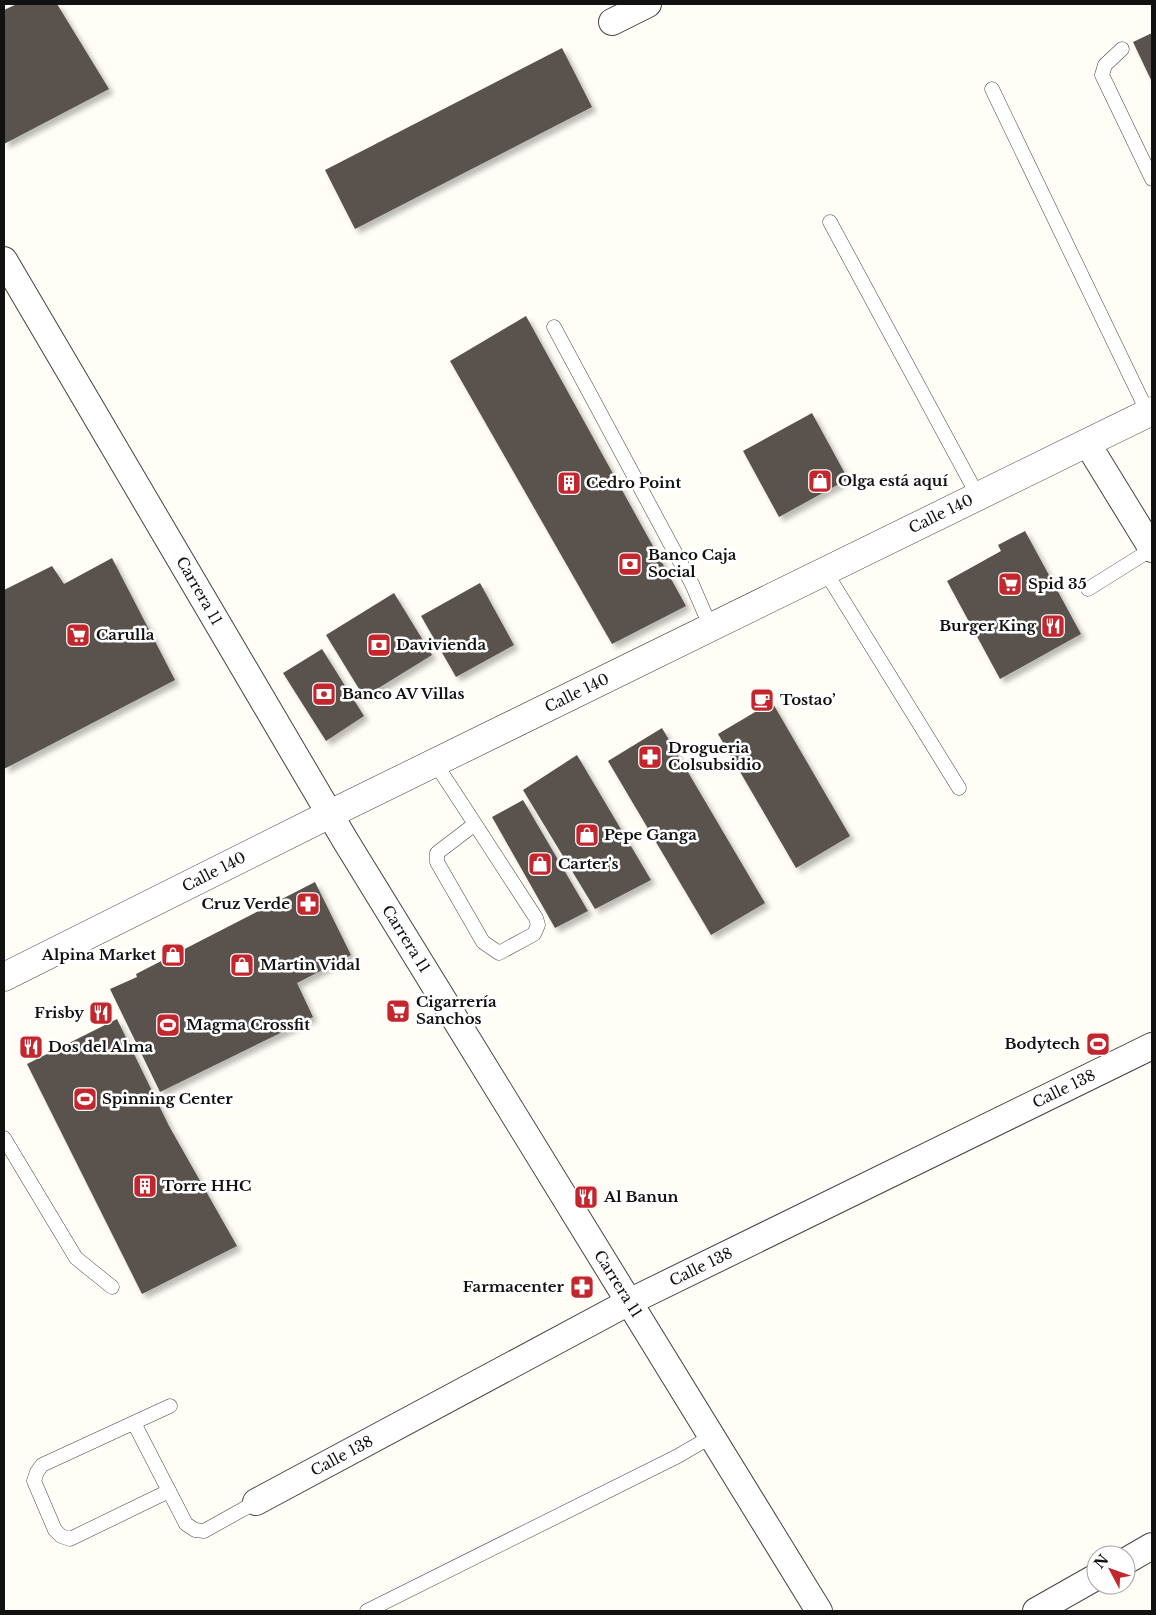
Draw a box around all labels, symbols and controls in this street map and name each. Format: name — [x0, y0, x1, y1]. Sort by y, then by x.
shop icon: Olga está aquí — [807, 468, 833, 494]
building icon: Cedro Point — [556, 470, 582, 496]
place label: Olga está aquí — [838, 471, 949, 490]
place label: Cedro Point — [586, 473, 681, 492]
street label: Calle 140 — [906, 490, 976, 537]
place label: Banco Caja Social — [648, 545, 737, 581]
bank icon: Banco Caja Social — [617, 551, 643, 577]
street label: Carrera 11 — [172, 553, 227, 628]
supermarket icon: Spid 35 — [997, 571, 1023, 597]
place label: Spid 35 — [1028, 574, 1087, 593]
restaurant icon: Burger King — [1040, 613, 1066, 639]
place label: Burger King — [939, 616, 1037, 635]
supermarket icon: Carulla — [65, 622, 91, 648]
place label: Carulla — [96, 625, 155, 644]
bank icon: Davivienda — [366, 632, 392, 658]
place label: Davivienda — [396, 635, 486, 654]
street label: Calle 140 — [542, 669, 612, 716]
bank icon: Banco AV Villas — [311, 681, 337, 707]
place label: Banco AV Villas — [342, 684, 464, 703]
cafe icon: Tostao’ — [749, 687, 775, 713]
place label: Tostao’ — [780, 690, 836, 709]
place label: Drogueria Colsubsidio — [668, 738, 762, 774]
pharmacy icon: Drogueria Colsubsidio — [637, 744, 663, 770]
shop icon: Pepe Ganga — [574, 822, 600, 848]
place label: Pepe Ganga — [604, 825, 697, 844]
street label: Calle 140 — [179, 847, 249, 896]
shop icon: Carter's — [527, 851, 553, 877]
place label: Carter's — [558, 854, 618, 873]
pharmacy icon: Cruz Verde — [295, 891, 321, 917]
place label: Cruz Verde — [201, 894, 290, 913]
street label: Carrera 11 — [378, 901, 435, 976]
shop icon: Alpina Market — [160, 942, 186, 968]
place label: Alpina Market — [41, 945, 156, 964]
shop icon: Martin Vidal — [229, 952, 255, 978]
place label: Martin Vidal — [260, 955, 361, 974]
place label: Cigarrería Sanchos — [416, 992, 497, 1028]
supermarket icon: Cigarrería Sanchos — [385, 998, 411, 1024]
restaurant icon: Frisby — [88, 1000, 114, 1026]
place label: Frisby — [34, 1003, 84, 1022]
sports icon: Magma Crossfit — [155, 1012, 181, 1038]
place label: Magma Crossfit — [186, 1015, 310, 1034]
sports icon: Bodytech — [1085, 1031, 1111, 1057]
restaurant icon: Dos del Alma — [18, 1034, 44, 1060]
place label: Bodytech — [1005, 1034, 1080, 1053]
place label: Dos del Alma — [48, 1037, 154, 1056]
street label: Calle 138 — [1029, 1065, 1099, 1112]
sports icon: Spinning Center — [72, 1086, 98, 1112]
place label: Spinning Center — [102, 1089, 233, 1108]
building icon: Torre HHC — [132, 1173, 158, 1199]
place label: Torre HHC — [162, 1176, 251, 1195]
restaurant icon: Al Banun — [573, 1184, 599, 1210]
place label: Al Banun — [603, 1187, 679, 1206]
street label: Calle 138 — [666, 1243, 736, 1290]
street label: Carrera 11 — [590, 1246, 647, 1321]
pharmacy icon: Farmacenter — [569, 1274, 595, 1300]
place label: Farmacenter — [463, 1277, 565, 1296]
street label: Calle 138 — [307, 1431, 376, 1480]
north arrow — [1086, 1545, 1136, 1595]
text: N — [1090, 1551, 1112, 1572]

